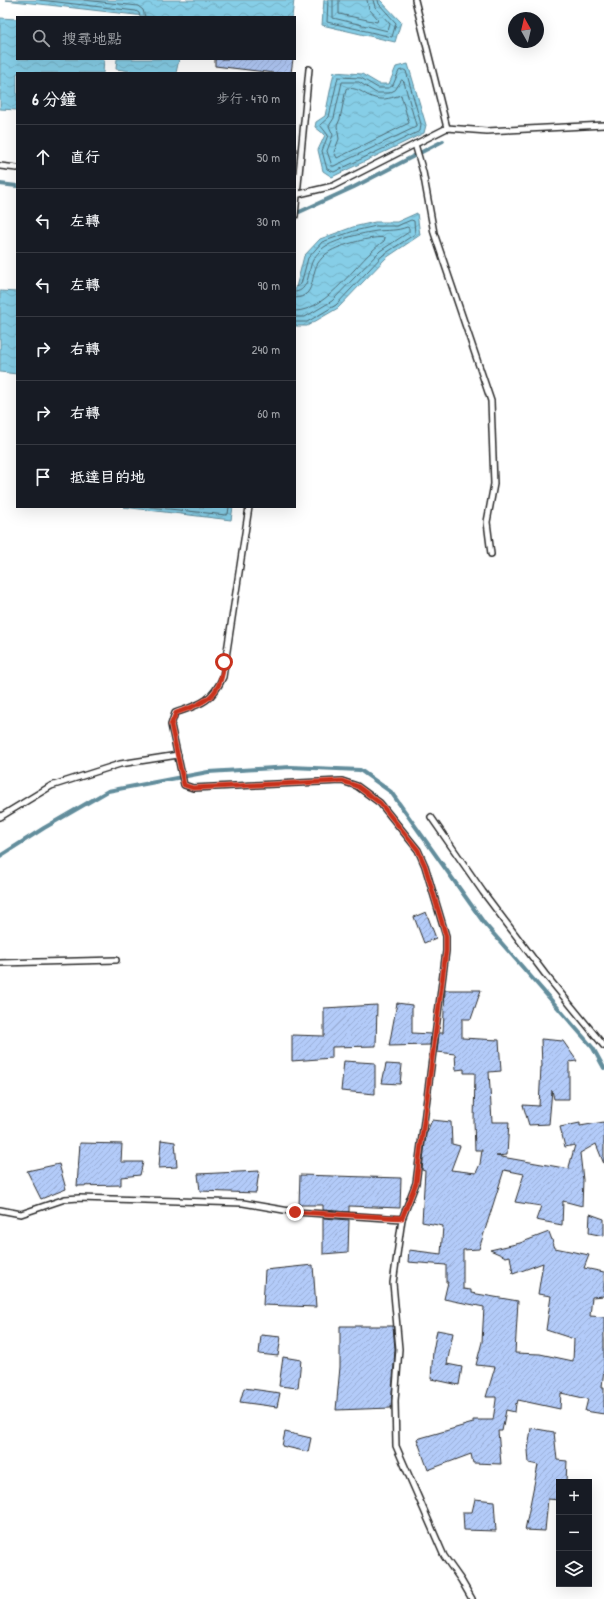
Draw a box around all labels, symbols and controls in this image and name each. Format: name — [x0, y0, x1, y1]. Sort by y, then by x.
north arrow — [508, 12, 544, 48]
search box — [16, 16, 296, 60]
icon: search — [30, 27, 52, 49]
text: 搜尋地點 — [62, 28, 122, 49]
text: 6 分鐘 — [32, 87, 77, 110]
text: 步行 · 470 m — [216, 89, 280, 107]
icon: ahead — [32, 146, 54, 168]
text: 直行 — [70, 146, 100, 167]
text: 50 m — [257, 148, 280, 166]
icon: left — [32, 210, 54, 232]
text: 左轉 — [70, 210, 100, 231]
text: 30 m — [257, 212, 280, 230]
icon: left — [32, 274, 54, 296]
text: 左轉 — [70, 274, 100, 295]
text: 90 m — [258, 276, 280, 294]
icon: right — [32, 338, 54, 360]
text: 右轉 — [70, 338, 100, 359]
text: 240 m — [251, 340, 280, 358]
icon: right — [32, 402, 54, 424]
text: 右轉 — [70, 402, 100, 423]
text: 60 m — [257, 404, 280, 422]
icon: arrive — [32, 466, 54, 488]
text: 抵達目的地 — [70, 466, 145, 487]
route start — [215, 653, 233, 671]
route end — [286, 1203, 304, 1221]
map controls — [556, 1479, 592, 1587]
button: + — [556, 1479, 592, 1515]
button: − — [556, 1515, 592, 1551]
button: layers — [556, 1551, 592, 1587]

